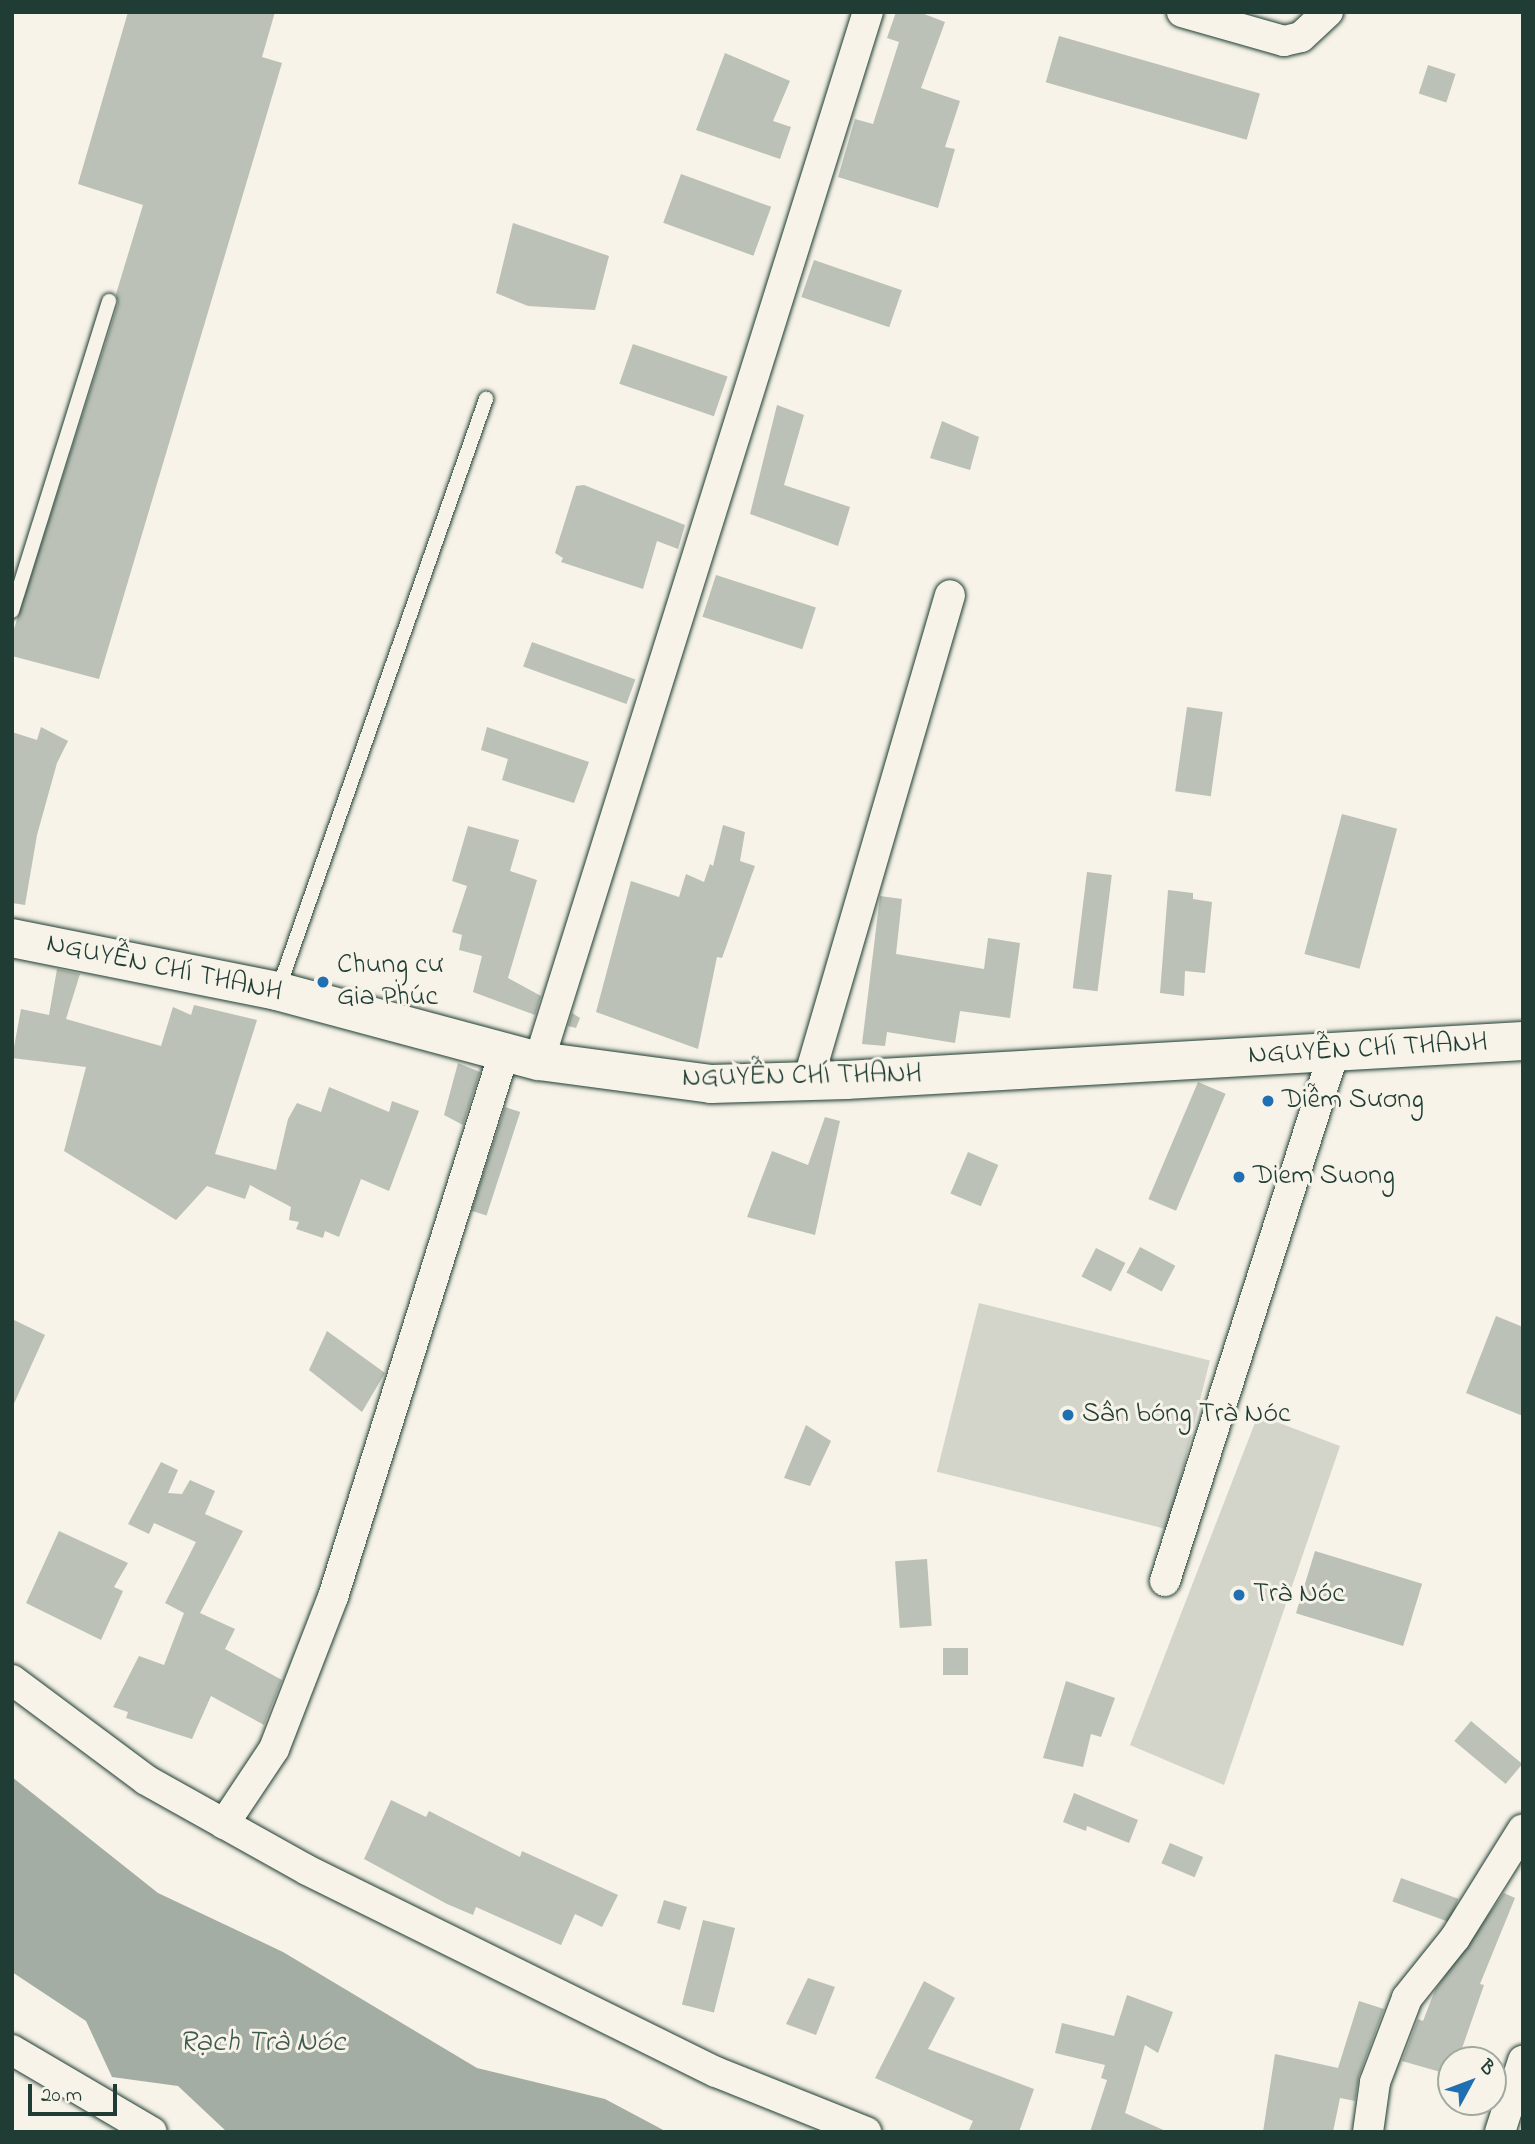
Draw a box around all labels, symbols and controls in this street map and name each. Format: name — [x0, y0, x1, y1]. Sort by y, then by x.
street label: NGUYỄN CHÍ THANH — [43, 928, 285, 1010]
place label: Chung cư Gia Phúc — [337, 949, 443, 1015]
marker: Chung cư Gia Phúc — [315, 974, 331, 990]
street label: NGUYỄN CHÍ THANH — [1247, 1027, 1489, 1073]
street label: NGUYỄN CHÍ THANH — [682, 1058, 922, 1096]
place label: Diễm Sương — [1282, 1084, 1424, 1118]
marker: Diễm Sương — [1260, 1093, 1276, 1109]
place label: Diem Suong — [1253, 1160, 1395, 1194]
marker: Diem Suong — [1231, 1169, 1247, 1185]
place label: Sân bóng Trà Nóc — [1082, 1398, 1290, 1432]
marker: Sân bóng Trà Nóc — [1060, 1407, 1076, 1423]
place label: Trà Nóc — [1253, 1578, 1345, 1612]
marker: Trà Nóc — [1231, 1587, 1247, 1603]
water label: Rạch Trà Nóc — [179, 2025, 345, 2061]
north arrow — [1437, 2046, 1507, 2116]
text: B — [1472, 2055, 1501, 2082]
scale bar — [32, 2070, 121, 2114]
text: 20 m — [41, 2081, 82, 2111]

